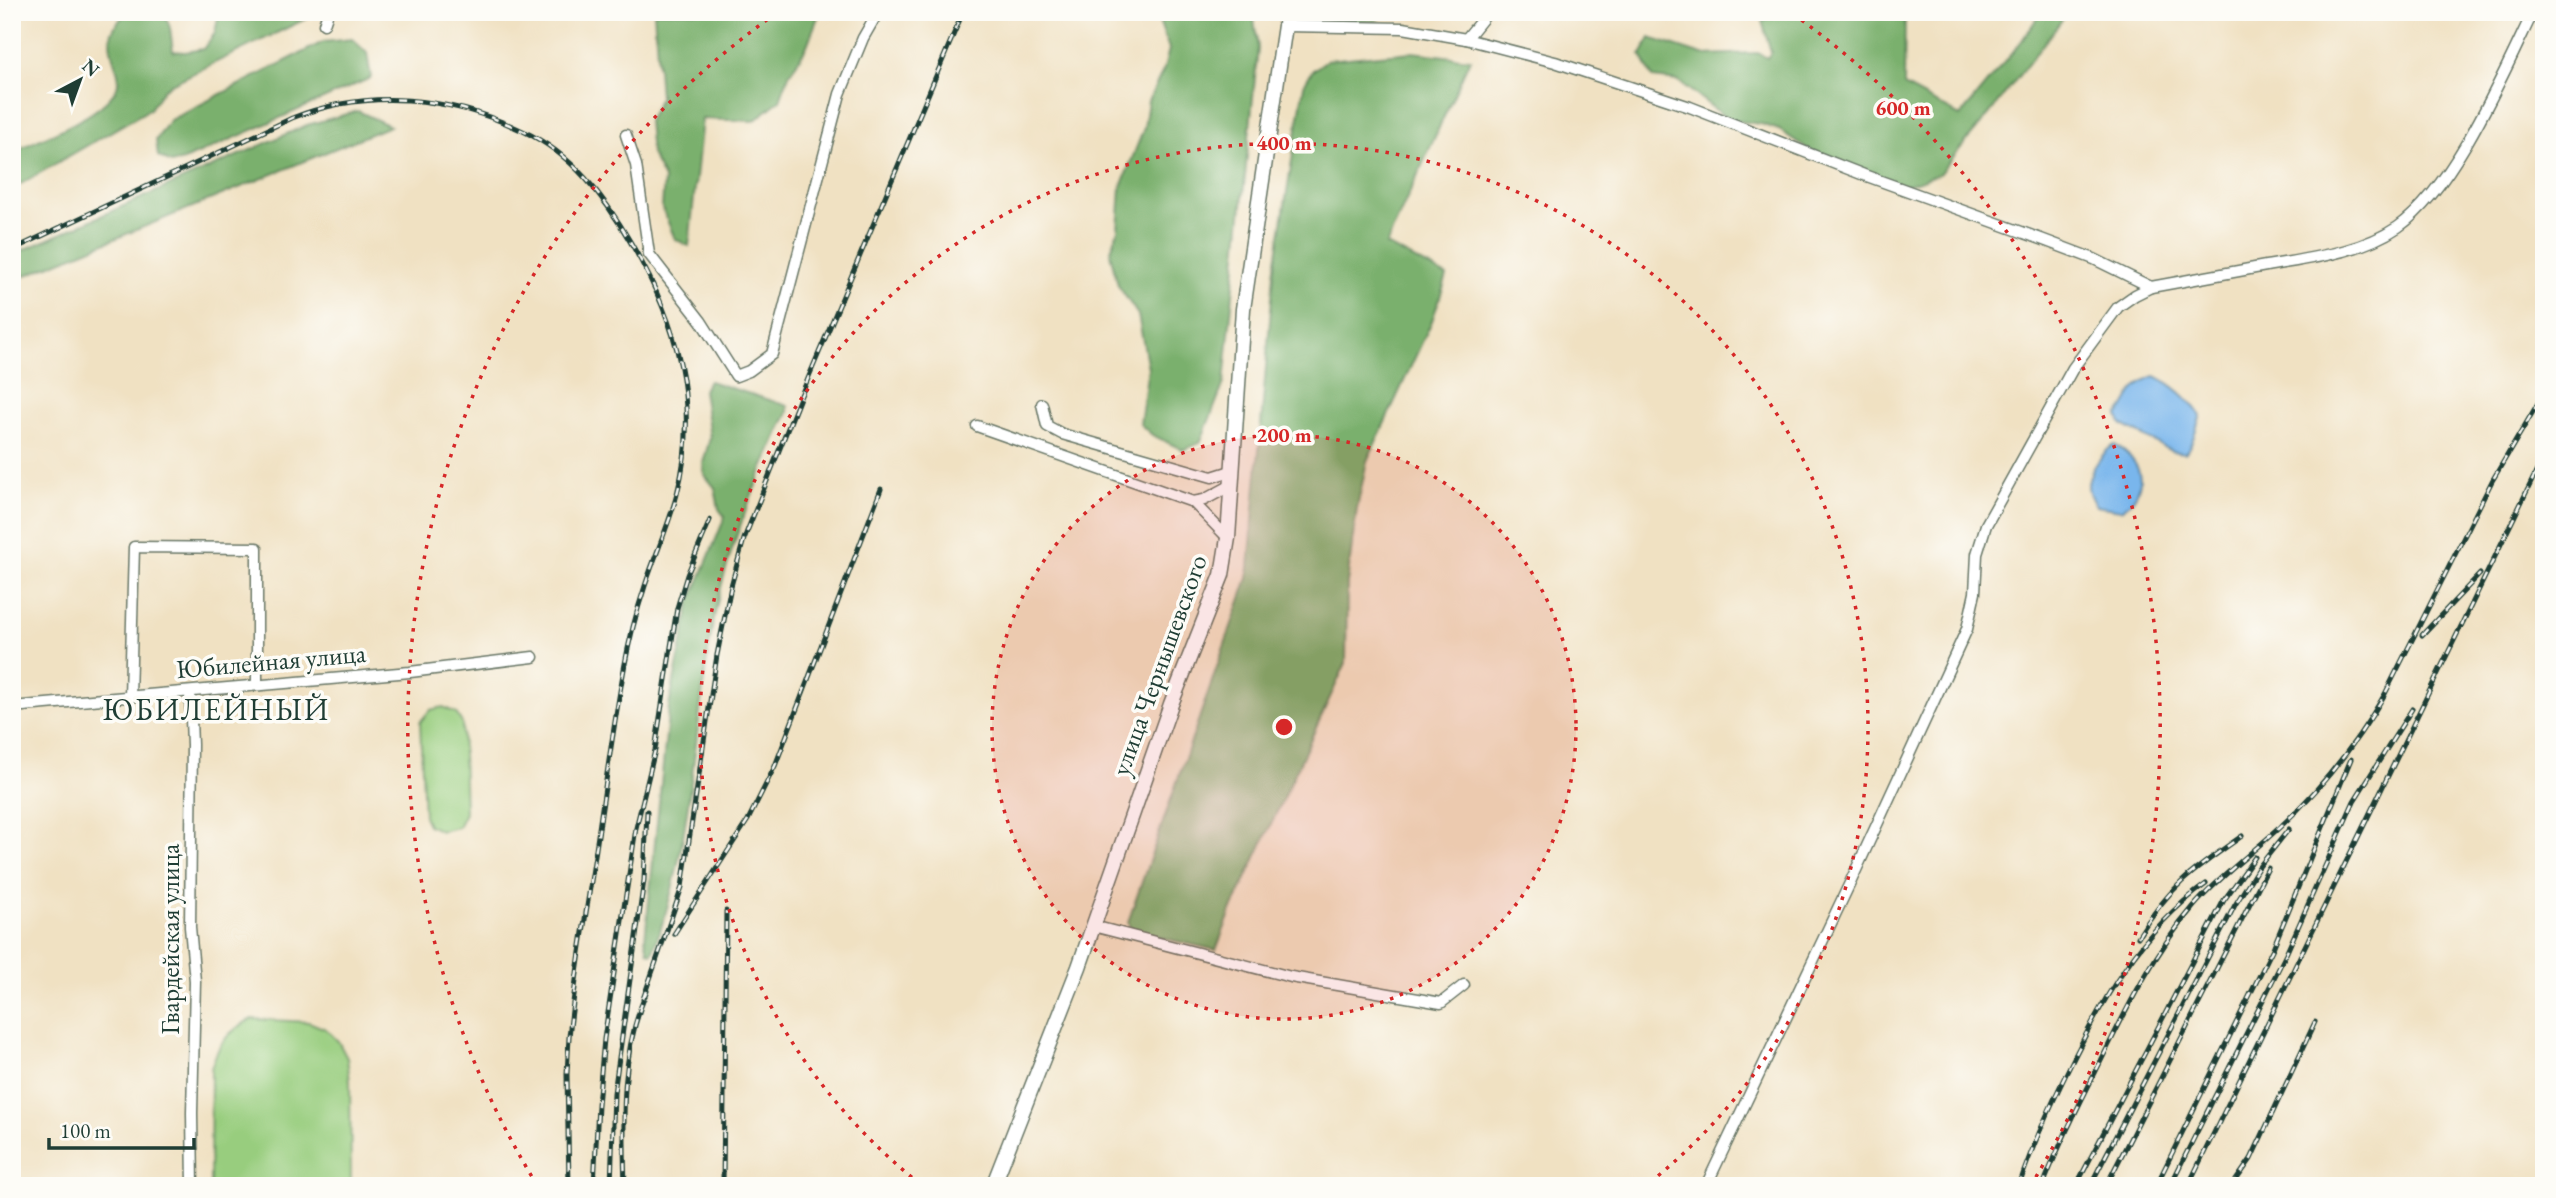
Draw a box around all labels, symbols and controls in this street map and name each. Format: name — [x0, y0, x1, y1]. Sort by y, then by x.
north arrow — [46, 46, 116, 116]
text: N — [77, 53, 105, 82]
text: 600 m — [1875, 94, 1931, 121]
text: 400 m — [1256, 129, 1312, 156]
text: 200 m — [1256, 421, 1312, 448]
street label: улица Чернышевского — [1103, 550, 1215, 780]
street label: Юбилейная улица — [175, 636, 368, 686]
district label: ЮБИЛЕЙНЫЙ — [102, 690, 330, 729]
centre of rings — [1272, 715, 1296, 739]
street label: Гвардейская улица — [153, 843, 187, 1034]
scale bar — [49, 1107, 194, 1151]
text: 100 m — [60, 1117, 111, 1144]

